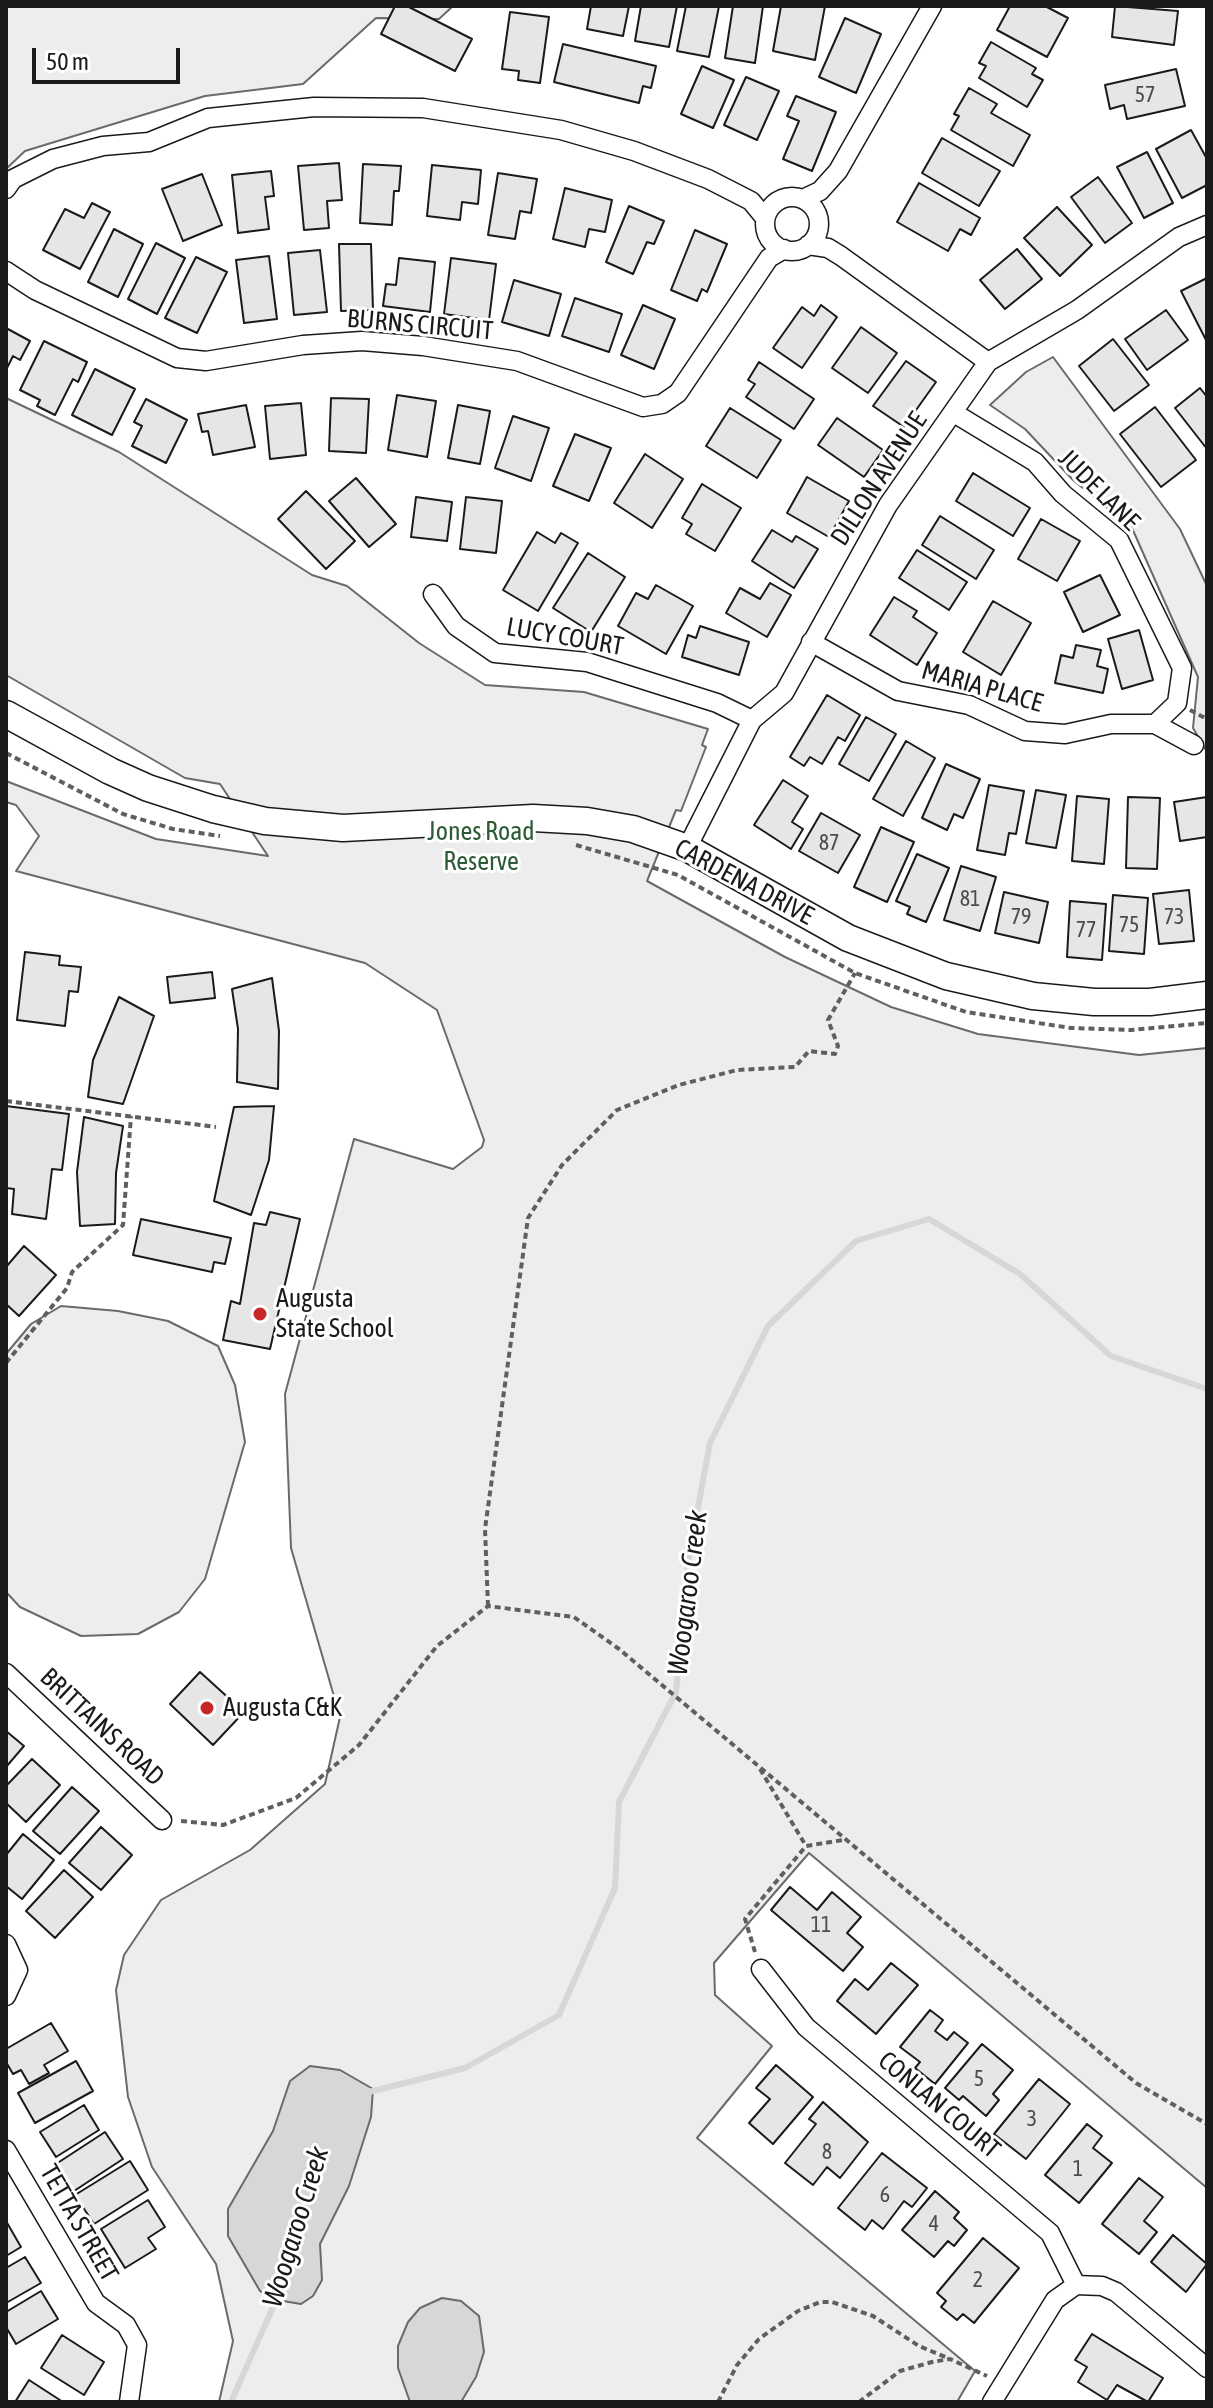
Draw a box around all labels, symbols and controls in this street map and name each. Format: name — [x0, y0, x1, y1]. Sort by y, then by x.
scale bar — [36, 32, 184, 82]
text: 50 m — [46, 48, 89, 75]
house number: 57 — [1135, 82, 1155, 108]
street label: BURNS CIRCUIT — [346, 303, 494, 347]
street label: DILLON AVENUE — [824, 406, 934, 552]
street label: JUDE LANE — [1052, 443, 1146, 537]
street label: LUCY COURT — [504, 611, 626, 663]
street label: MARIA PLACE — [918, 655, 1046, 719]
park label: Jones Road Reserve — [427, 816, 535, 878]
house number: 87 — [819, 830, 839, 856]
street label: CARDENA DRIVE — [669, 832, 819, 932]
house number: 81 — [960, 886, 980, 912]
house number: 79 — [1011, 904, 1031, 930]
house number: 73 — [1164, 904, 1184, 930]
house number: 75 — [1119, 912, 1139, 938]
house number: 77 — [1076, 917, 1096, 943]
place label: Augusta State School — [276, 1283, 394, 1344]
marker: Augusta State School — [251, 1305, 269, 1323]
water label: Woogaroo Creek — [661, 1508, 715, 1678]
street label: BRITTAINS ROAD — [34, 1662, 170, 1792]
place label: Augusta C&K — [223, 1692, 342, 1724]
marker: Augusta C&K — [198, 1699, 216, 1717]
house number: 11 — [811, 1912, 831, 1938]
street label: CONLAN COURT — [872, 2045, 1006, 2165]
house number: 5 — [974, 2066, 984, 2092]
house number: 3 — [1027, 2106, 1037, 2132]
house number: 8 — [822, 2139, 832, 2165]
water label: Woogaroo Creek — [256, 2143, 336, 2311]
house number: 1 — [1073, 2156, 1083, 2182]
street label: TETTA STREET — [33, 2159, 125, 2287]
house number: 6 — [880, 2182, 890, 2208]
house number: 4 — [929, 2211, 939, 2237]
house number: 2 — [973, 2267, 983, 2293]

